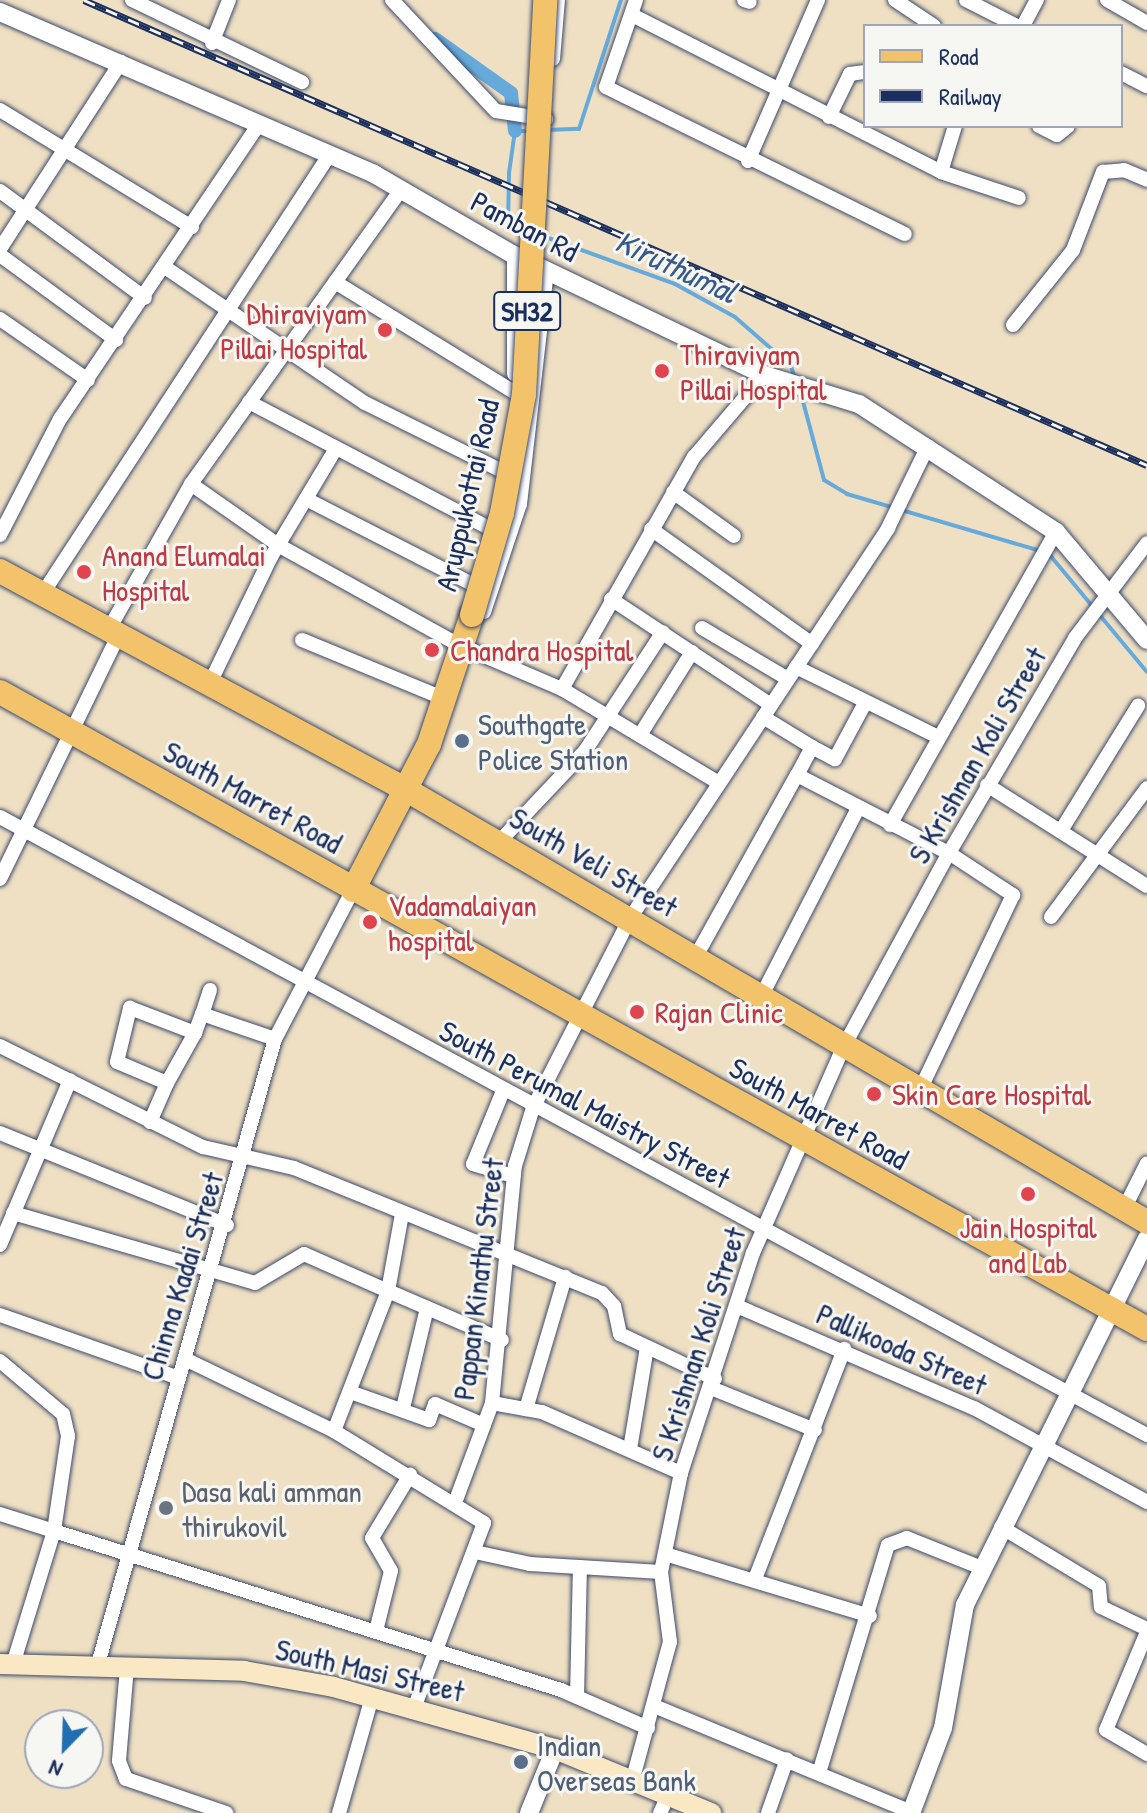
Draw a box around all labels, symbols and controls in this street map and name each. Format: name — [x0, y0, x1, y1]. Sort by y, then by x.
legend — [863, 24, 1123, 128]
text: Road — [939, 40, 978, 72]
text: Railway — [939, 80, 1002, 112]
street label: Pamban Rd — [465, 183, 585, 269]
water label: Kiruthumal — [609, 222, 743, 312]
road number: SH32 — [493, 287, 561, 335]
place label: Dhiraviyam Pillai Hospital — [220, 295, 367, 366]
marker: Dhiraviyam Pillai Hospital — [374, 319, 396, 341]
place label: Thiraviyam Pillai Hospital — [680, 336, 827, 406]
marker: Thiraviyam Pillai Hospital — [651, 360, 673, 382]
street label: Aruppukottai Road — [427, 396, 507, 594]
place label: Anand Elumalai Hospital — [102, 537, 266, 608]
marker: Anand Elumalai Hospital — [73, 561, 95, 583]
place label: Chandra Hospital — [450, 632, 634, 668]
marker: Chandra Hospital — [421, 639, 443, 661]
street label: S Krishnan Koli Street — [900, 640, 1054, 870]
place label: Southgate Police Station — [478, 706, 628, 776]
marker: Southgate Police Station — [453, 732, 471, 750]
street label: South Marret Road — [157, 733, 349, 861]
street label: South Veli Street — [504, 799, 684, 925]
place label: Vadamalaiyan hospital — [388, 887, 537, 958]
marker: Vadamalaiyan hospital — [359, 911, 381, 933]
place label: Rajan Clinic — [655, 994, 783, 1030]
marker: Rajan Clinic — [626, 1001, 648, 1023]
street label: South Perumal Maistry Street — [434, 1012, 736, 1196]
street label: South Marret Road — [723, 1049, 915, 1177]
place label: Skin Care Hospital — [892, 1076, 1091, 1112]
marker: Skin Care Hospital — [863, 1083, 885, 1105]
street label: Pappan Kinathu Street — [445, 1156, 511, 1402]
street label: Chinna Kadai Street — [133, 1167, 231, 1385]
marker: Jain Hospital and Lab — [1017, 1183, 1039, 1205]
place label: Jain Hospital and Lab — [959, 1209, 1097, 1280]
street label: S Krishnan Koli Street — [643, 1223, 753, 1465]
street label: Pallikooda Street — [811, 1295, 993, 1403]
place label: Dasa kali amman thirukovil — [182, 1473, 362, 1544]
marker: Dasa kali amman thirukovil — [157, 1499, 175, 1517]
street label: South Masi Street — [272, 1631, 468, 1709]
north arrow — [24, 1709, 104, 1789]
place label: Indian Overseas Bank — [537, 1727, 696, 1798]
text: N — [44, 1753, 67, 1785]
marker: Indian Overseas Bank — [512, 1753, 530, 1771]

